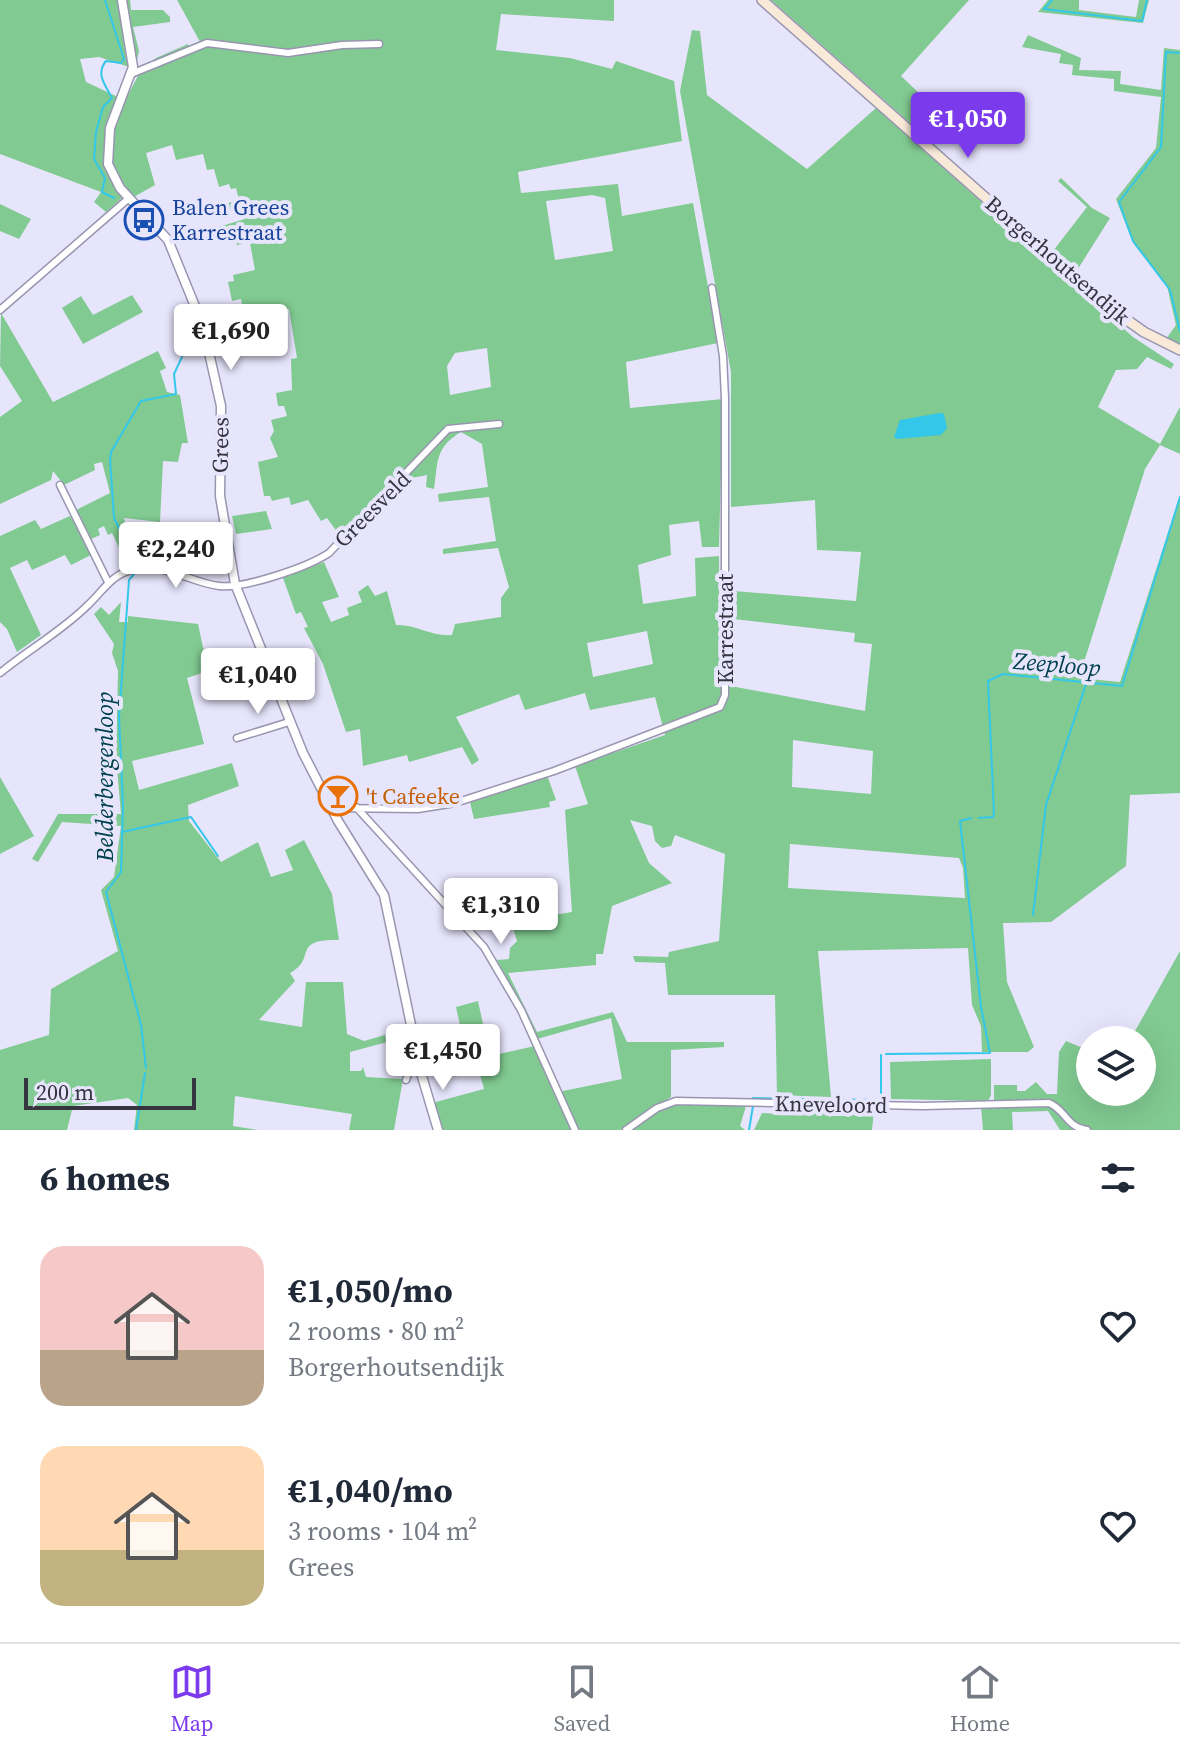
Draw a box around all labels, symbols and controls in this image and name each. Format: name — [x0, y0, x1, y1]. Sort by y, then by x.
pin: €1,050 — [903, 92, 1033, 160]
text: €1,050 — [929, 100, 1007, 136]
street label: Borgerhoutsendijk — [979, 189, 1138, 332]
place label: Balen Grees Karrestraat — [172, 192, 289, 247]
bus stop icon: Balen Grees Karrestraat — [123, 199, 165, 241]
pin: €1,690 — [166, 304, 296, 372]
text: €1,690 — [192, 312, 270, 348]
street label: Grees — [205, 417, 235, 473]
street label: Greesveld — [327, 464, 417, 554]
pin: €2,240 — [111, 522, 241, 590]
text: €2,240 — [137, 530, 215, 566]
street label: Karrestraat — [710, 573, 740, 684]
water label: Zeeploop — [1011, 644, 1102, 684]
pin: €1,040 — [193, 648, 323, 716]
text: €1,040 — [219, 656, 297, 692]
water label: Belderbergenloop — [88, 692, 121, 863]
bar icon: 't Cafeeke — [317, 775, 359, 817]
place label: 't Cafeeke — [366, 781, 460, 811]
pin: €1,310 — [436, 878, 566, 946]
text: €1,310 — [462, 886, 540, 922]
pin: €1,450 — [378, 1024, 508, 1092]
map controls — [1076, 1026, 1156, 1106]
button: layers — [1076, 1026, 1156, 1106]
text: €1,450 — [404, 1032, 482, 1068]
scale bar — [24, 1074, 196, 1110]
text: 200 m — [36, 1077, 94, 1107]
street label: Kneveloord — [774, 1088, 888, 1120]
text: 6 homes — [40, 1155, 170, 1201]
icon: filters — [1096, 1156, 1140, 1200]
text: €1,050/mo — [288, 1267, 453, 1313]
icon: home — [104, 1278, 200, 1374]
icon: heart — [1096, 1304, 1140, 1348]
text: 2 rooms · 80 m² — [288, 1313, 464, 1349]
text: Borgerhoutsendijk — [288, 1349, 504, 1385]
text: €1,040/mo — [288, 1467, 453, 1513]
icon: home — [104, 1478, 200, 1574]
icon: heart — [1096, 1504, 1140, 1548]
text: 3 rooms · 104 m² — [288, 1513, 477, 1549]
text: Grees — [288, 1549, 354, 1585]
tab: Map — [170, 1660, 214, 1738]
tab: Saved — [554, 1660, 610, 1738]
tab: Home — [950, 1660, 1010, 1738]

